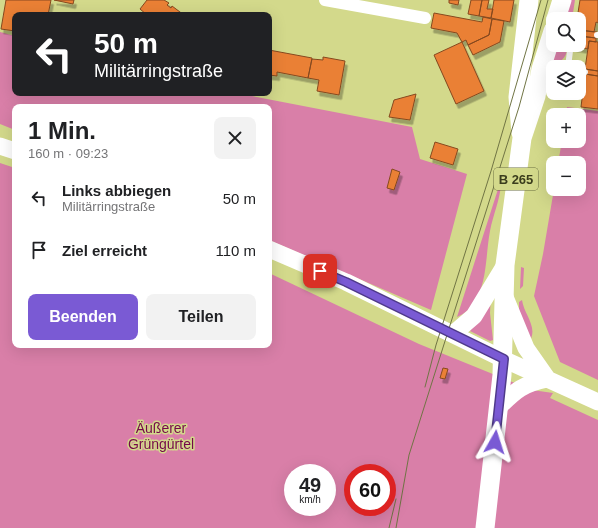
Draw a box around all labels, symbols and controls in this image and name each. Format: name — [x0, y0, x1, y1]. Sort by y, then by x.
map controls — [546, 12, 586, 196]
button: search — [546, 12, 586, 52]
icon: left — [28, 28, 80, 80]
text: 50 m — [94, 28, 158, 59]
button: layers — [546, 60, 586, 100]
text: Militärringstraße — [94, 61, 223, 81]
button: + — [546, 108, 586, 148]
text: 1 Min. — [28, 117, 96, 144]
button: close — [214, 117, 256, 159]
text: 160 m · 09:23 — [28, 146, 108, 161]
button: − — [546, 156, 586, 196]
road number: B 265 — [494, 168, 538, 190]
text: Links abbiegen — [62, 182, 171, 199]
icon: left — [28, 187, 50, 209]
text: 50 m — [223, 190, 256, 207]
text: Militärringstraße — [62, 199, 155, 214]
icon: arrive — [28, 239, 50, 261]
text: Ziel erreicht — [62, 242, 147, 259]
text: 110 m — [215, 242, 256, 259]
pin — [303, 254, 337, 288]
icon: arrive — [309, 260, 331, 282]
button: Beenden — [28, 294, 138, 340]
button: Teilen — [146, 294, 256, 340]
park label: Äußerer Grüngürtel — [128, 420, 194, 452]
position arrow — [474, 421, 516, 463]
speed limit sign: 60 — [344, 464, 396, 516]
text: 49 — [299, 474, 321, 496]
text: km/h — [299, 494, 321, 505]

